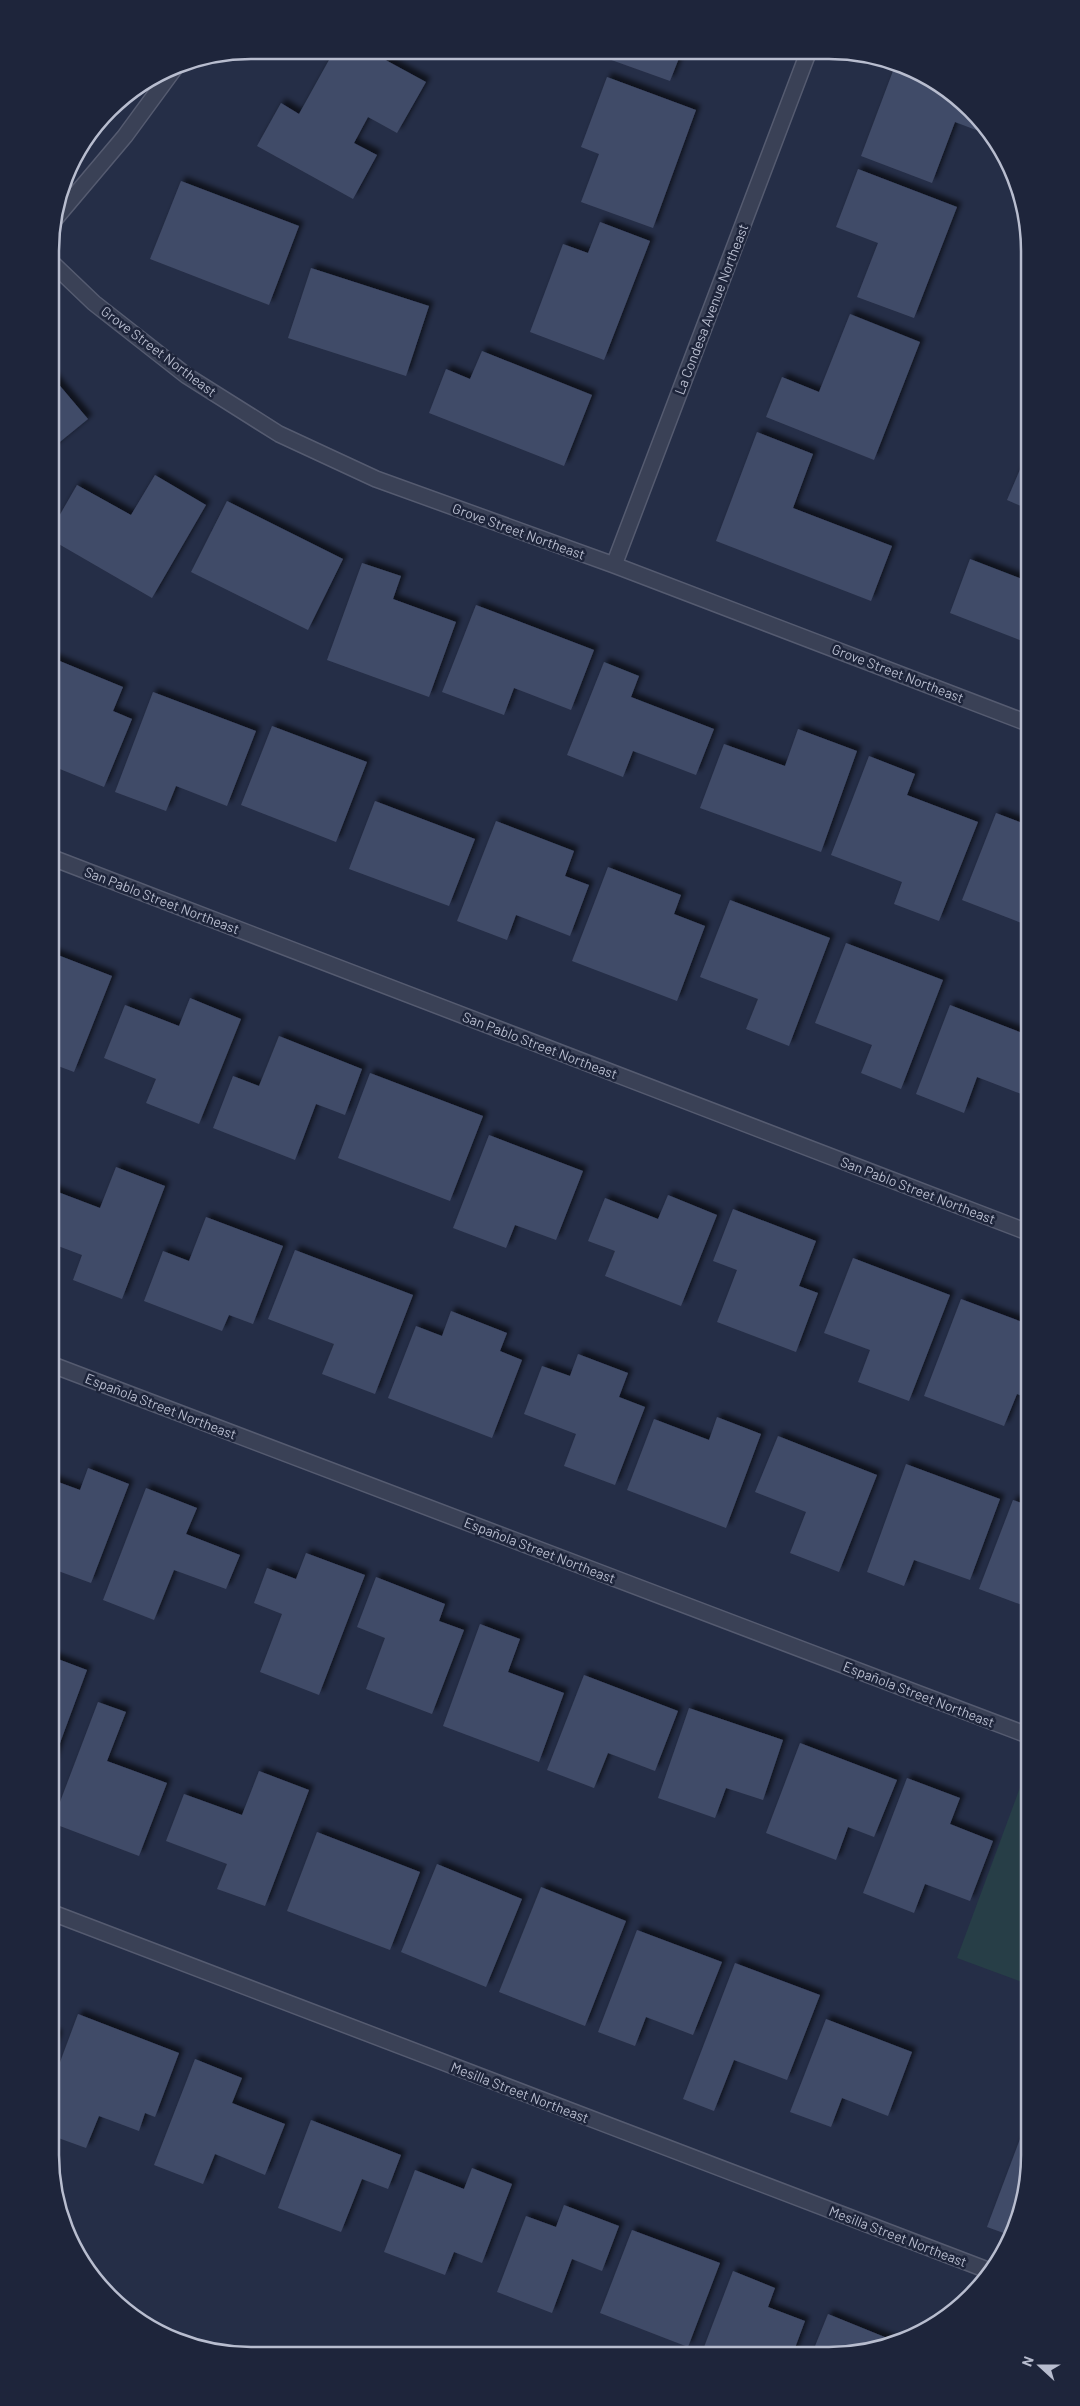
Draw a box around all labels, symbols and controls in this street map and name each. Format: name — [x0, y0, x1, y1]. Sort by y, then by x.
street label: La Condesa Avenue Northeast — [671, 221, 751, 397]
street label: Grove Street Northeast — [98, 302, 220, 400]
street label: Grove Street Northeast — [450, 499, 588, 563]
street label: Grove Street Northeast — [830, 640, 966, 706]
street label: San Pablo Street Northeast — [82, 863, 242, 937]
street label: San Pablo Street Northeast — [460, 1008, 620, 1082]
street label: San Pablo Street Northeast — [838, 1153, 998, 1227]
street label: Española Street Northeast — [83, 1369, 239, 1443]
street label: Española Street Northeast — [462, 1513, 618, 1587]
street label: Española Street Northeast — [841, 1657, 997, 1731]
street label: Mesilla Street Northeast — [449, 2058, 591, 2126]
street label: Mesilla Street Northeast — [827, 2202, 969, 2270]
north arrow — [1015, 2341, 1065, 2391]
text: N — [1018, 2354, 1037, 2369]

